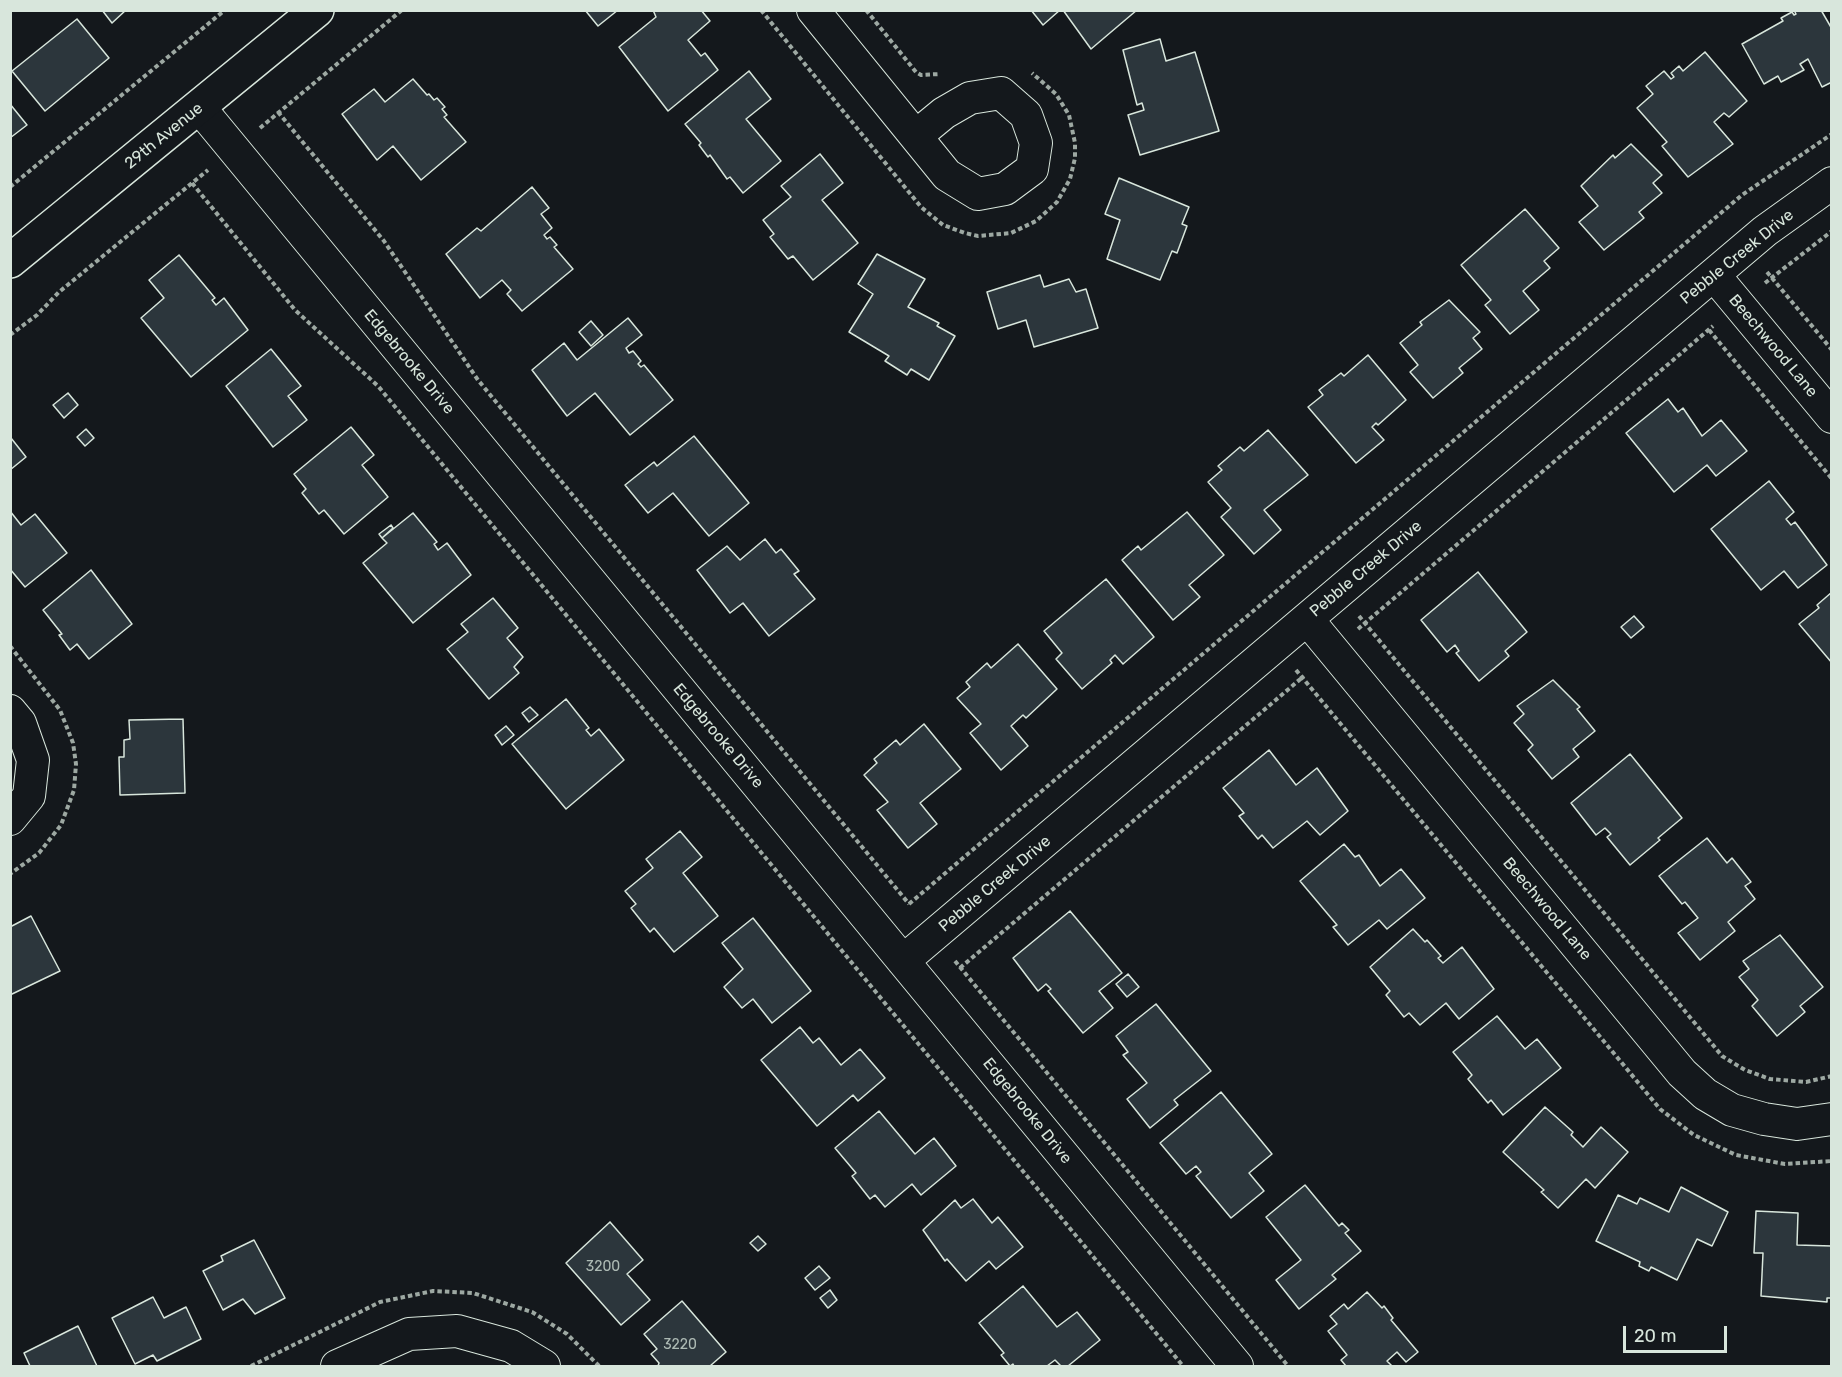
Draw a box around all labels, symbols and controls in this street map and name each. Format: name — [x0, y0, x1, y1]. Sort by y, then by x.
street label: 29th Avenue — [121, 99, 207, 173]
street label: Pebble Creek Drive — [1677, 205, 1797, 309]
street label: Beechwood Lane — [1725, 291, 1821, 401]
street label: Edgebrooke Drive — [360, 306, 458, 418]
street label: Pebble Creek Drive — [1306, 517, 1426, 621]
street label: Edgebrooke Drive — [669, 680, 767, 792]
street label: Pebble Creek Drive — [935, 832, 1055, 936]
street label: Beechwood Lane — [1499, 854, 1595, 964]
street label: Edgebrooke Drive — [978, 1054, 1076, 1168]
house number: 3200 — [586, 1259, 620, 1275]
scale bar — [1626, 1314, 1730, 1352]
text: 20 m — [1634, 1325, 1676, 1347]
house number: 3220 — [663, 1337, 697, 1353]

